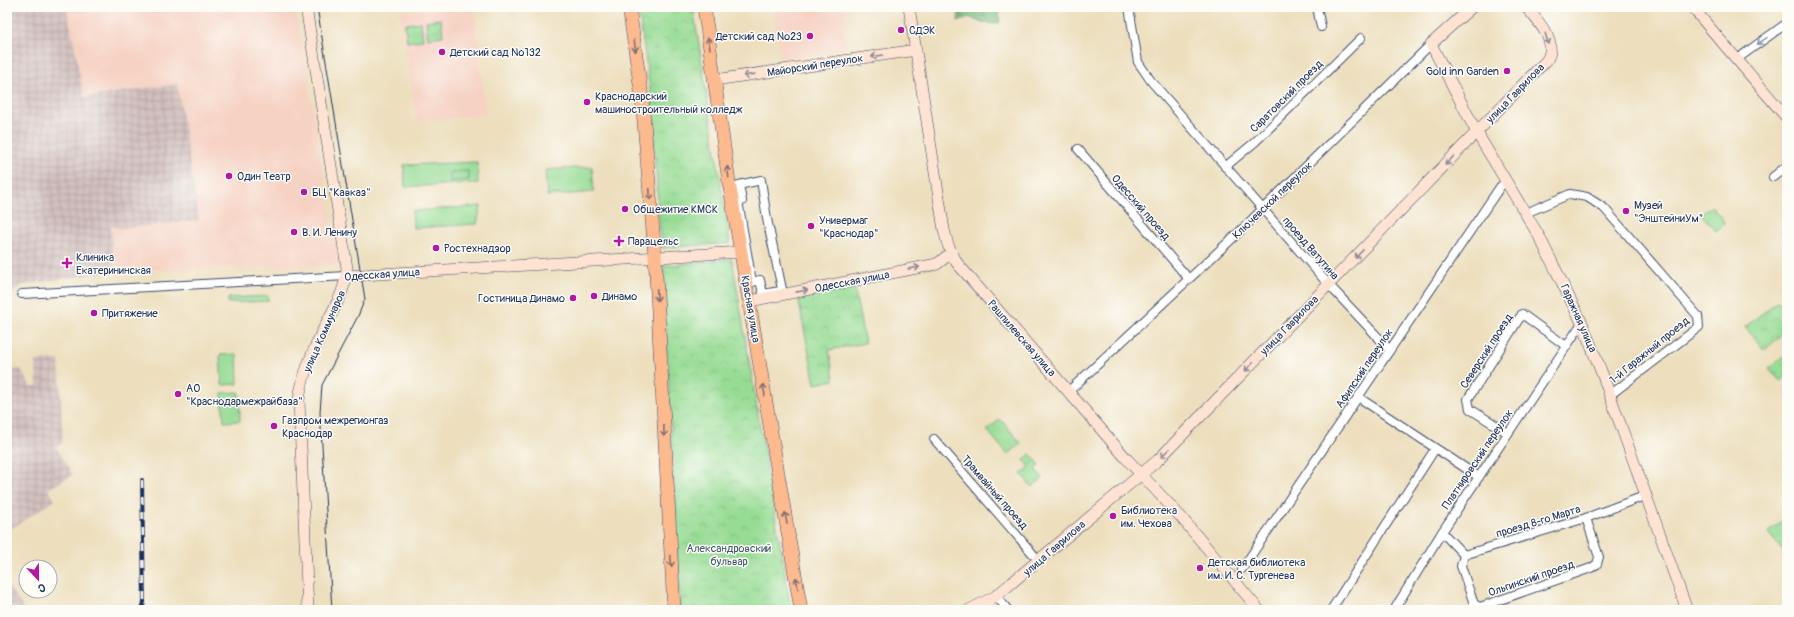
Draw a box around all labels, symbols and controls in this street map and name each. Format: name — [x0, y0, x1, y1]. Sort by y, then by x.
place label: СДЭК — [909, 24, 935, 37]
marker: СДЭК — [896, 25, 906, 35]
place label: Детский сад №23 — [715, 30, 802, 43]
marker: Детский сад №23 — [805, 31, 815, 41]
one-way arrow — [1544, 33, 1552, 45]
one-way arrow — [705, 37, 713, 50]
one-way arrow — [1756, 37, 1767, 45]
one-way arrow — [631, 39, 639, 52]
place label: Детский сад №132 — [449, 46, 541, 59]
marker: Детский сад №132 — [437, 47, 447, 57]
street label: Майорский переулок — [766, 51, 864, 79]
one-way arrow — [871, 52, 884, 60]
street label: Саратовский проезд — [1248, 57, 1325, 135]
street label: улица Гаврилова — [1483, 61, 1547, 127]
place label: Gold inn Garden — [1426, 65, 1499, 78]
marker: Gold inn Garden — [1502, 66, 1512, 76]
one-way arrow — [743, 71, 756, 79]
place label: Краснодарский машиностроительный колледж — [595, 90, 743, 116]
marker: Краснодарский машиностроительный колледж — [582, 97, 592, 107]
one-way arrow — [1445, 156, 1454, 166]
street label: Ключевской переулок — [1230, 159, 1315, 242]
one-way arrow — [724, 166, 732, 179]
place label: Один Театр — [237, 170, 291, 183]
marker: Один Театр — [224, 171, 234, 181]
street label: Одесский проезд — [1109, 172, 1173, 243]
place label: БЦ "Кавказ" — [312, 186, 371, 199]
marker: БЦ "Кавказ" — [299, 187, 309, 197]
one-way arrow — [646, 187, 653, 200]
place label: Музей "ЭнштейниУм" — [1634, 199, 1703, 225]
place label: Общежитие КМСК — [633, 203, 718, 216]
marker: Общежитие КМСК — [620, 204, 630, 214]
marker: Музей "ЭнштейниУм" — [1621, 206, 1631, 216]
place label: Универмаг "Краснодар" — [819, 214, 878, 240]
street label: проезд Ватутина — [1280, 214, 1341, 282]
marker: Универмаг "Краснодар" — [806, 221, 816, 231]
place label: В. И. Ленину — [302, 226, 357, 239]
marker: В. И. Ленину — [289, 227, 299, 237]
marker: Парацельс — [613, 235, 625, 247]
place label: Парацельс — [628, 235, 679, 248]
place label: Ростехнадзор — [444, 242, 511, 255]
marker: Ростехнадзор — [431, 243, 441, 253]
one-way arrow — [1354, 249, 1364, 259]
place label: Клиника Екатерининская — [76, 251, 151, 277]
marker: Клиника Екатерининская — [61, 257, 73, 269]
one-way arrow — [907, 264, 920, 272]
street label: Одесская улица — [344, 265, 420, 284]
street label: Одесская улица — [814, 268, 891, 295]
street label: Красная улица — [738, 275, 763, 344]
street label: Гаражная улица — [1558, 282, 1599, 354]
one-way arrow — [795, 286, 808, 294]
street label: улица Коммунаров — [300, 288, 348, 375]
one-way arrow — [653, 288, 660, 301]
place label: Динамо — [601, 290, 637, 303]
marker: Динамо — [589, 291, 599, 301]
place label: Гостиница Динамо — [478, 292, 565, 305]
marker: Гостиница Динамо — [568, 293, 578, 303]
street label: улица Гаврилова — [1257, 293, 1321, 359]
street label: Рашпилевская улица — [985, 298, 1058, 379]
place label: Притяжение — [102, 307, 158, 320]
marker: Притяжение — [89, 308, 99, 318]
street label: Северский проезд — [1458, 311, 1516, 391]
street label: 1-й Гаражный проезд — [1607, 314, 1692, 386]
street label: Афипский переулок — [1333, 326, 1396, 410]
one-way arrow — [1244, 362, 1254, 372]
place label: АО "Краснодармежрайбаза" — [186, 382, 303, 408]
one-way arrow — [760, 384, 768, 397]
marker: АО "Краснодармежрайбаза" — [173, 389, 183, 399]
street label: Платнировский переулок — [1439, 407, 1516, 512]
place label: Газпром межрегионгаз Краснодар — [282, 414, 389, 440]
marker: Газпром межрегионгаз Краснодар — [269, 421, 279, 431]
one-way arrow — [661, 424, 668, 437]
one-way arrow — [1160, 448, 1170, 458]
street label: Трамвайный проезд — [959, 453, 1031, 532]
street label: проезд 8-го Марта — [1494, 502, 1582, 540]
place label: Библиотека им. Чехова — [1121, 504, 1177, 530]
marker: Библиотека им. Чехова — [1108, 511, 1118, 521]
one-way arrow — [781, 512, 789, 525]
street label: улица Гаврилова — [1020, 518, 1088, 579]
park label: Александровский бульвар — [687, 542, 771, 568]
one-way arrow — [668, 554, 675, 567]
place label: Детская библиотека им. И. С. Тургенева — [1207, 556, 1305, 582]
street label: Ольгинский проезд — [1487, 558, 1576, 599]
north arrow — [18, 559, 58, 599]
marker: Детская библиотека им. И. С. Тургенева — [1195, 563, 1205, 573]
one-way arrow — [792, 577, 800, 590]
text: С — [36, 581, 47, 595]

